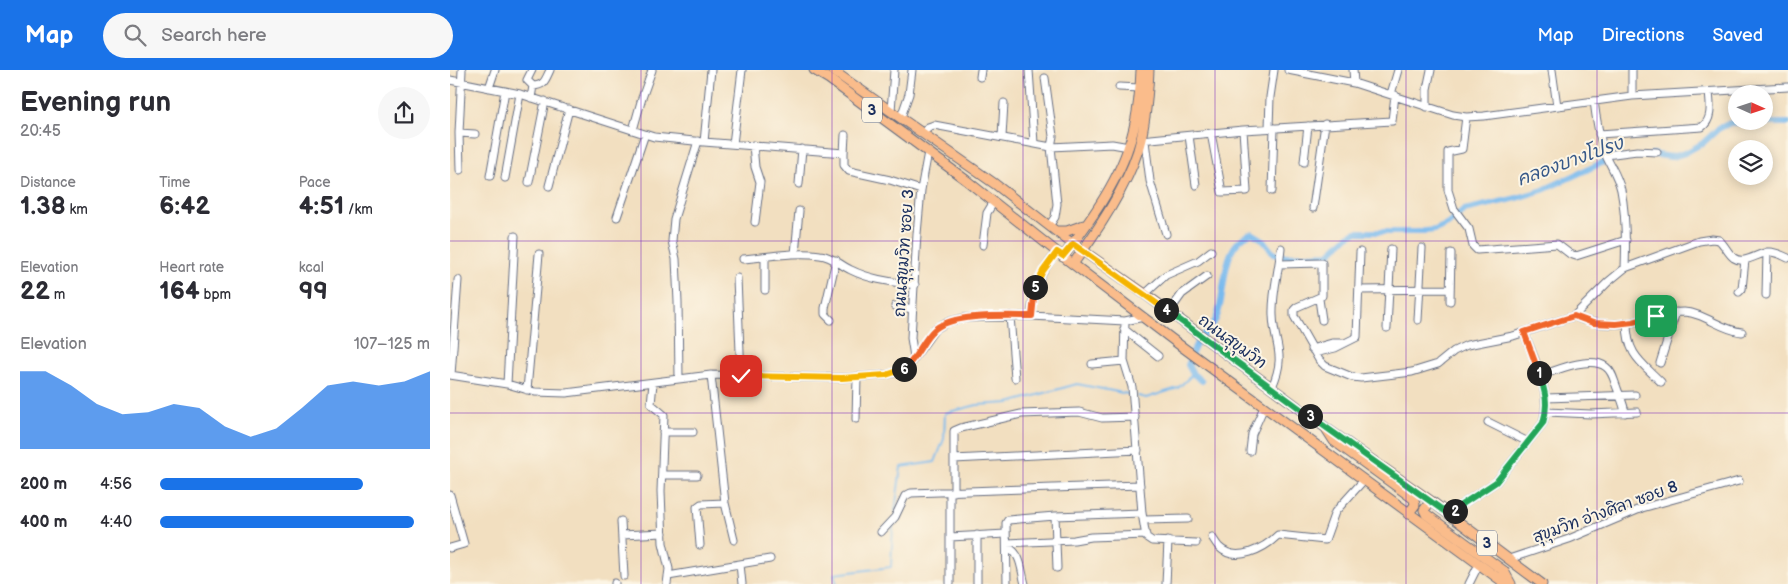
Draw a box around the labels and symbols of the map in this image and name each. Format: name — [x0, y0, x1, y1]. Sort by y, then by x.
north arrow — [1728, 85, 1772, 130]
road number: 3 — [862, 98, 882, 122]
water label: คลองบางโปรง — [1514, 130, 1628, 190]
street label: ถนนสุขุมวิท ซอย 3 — [889, 188, 920, 318]
pin: 5 — [1022, 274, 1048, 300]
pin — [1635, 295, 1677, 337]
pin: 4 — [1154, 298, 1178, 322]
street label: ถนนสุขุมวิท — [1193, 309, 1271, 375]
pin — [720, 355, 762, 397]
pin: 6 — [892, 356, 916, 382]
pin: 1 — [1526, 360, 1552, 386]
pin: 3 — [1298, 404, 1322, 428]
street label: สุขุมวิท อ่างศิลา ซอย 8 — [1530, 475, 1681, 549]
pin: 2 — [1442, 498, 1468, 524]
road number: 3 — [1477, 530, 1497, 556]

